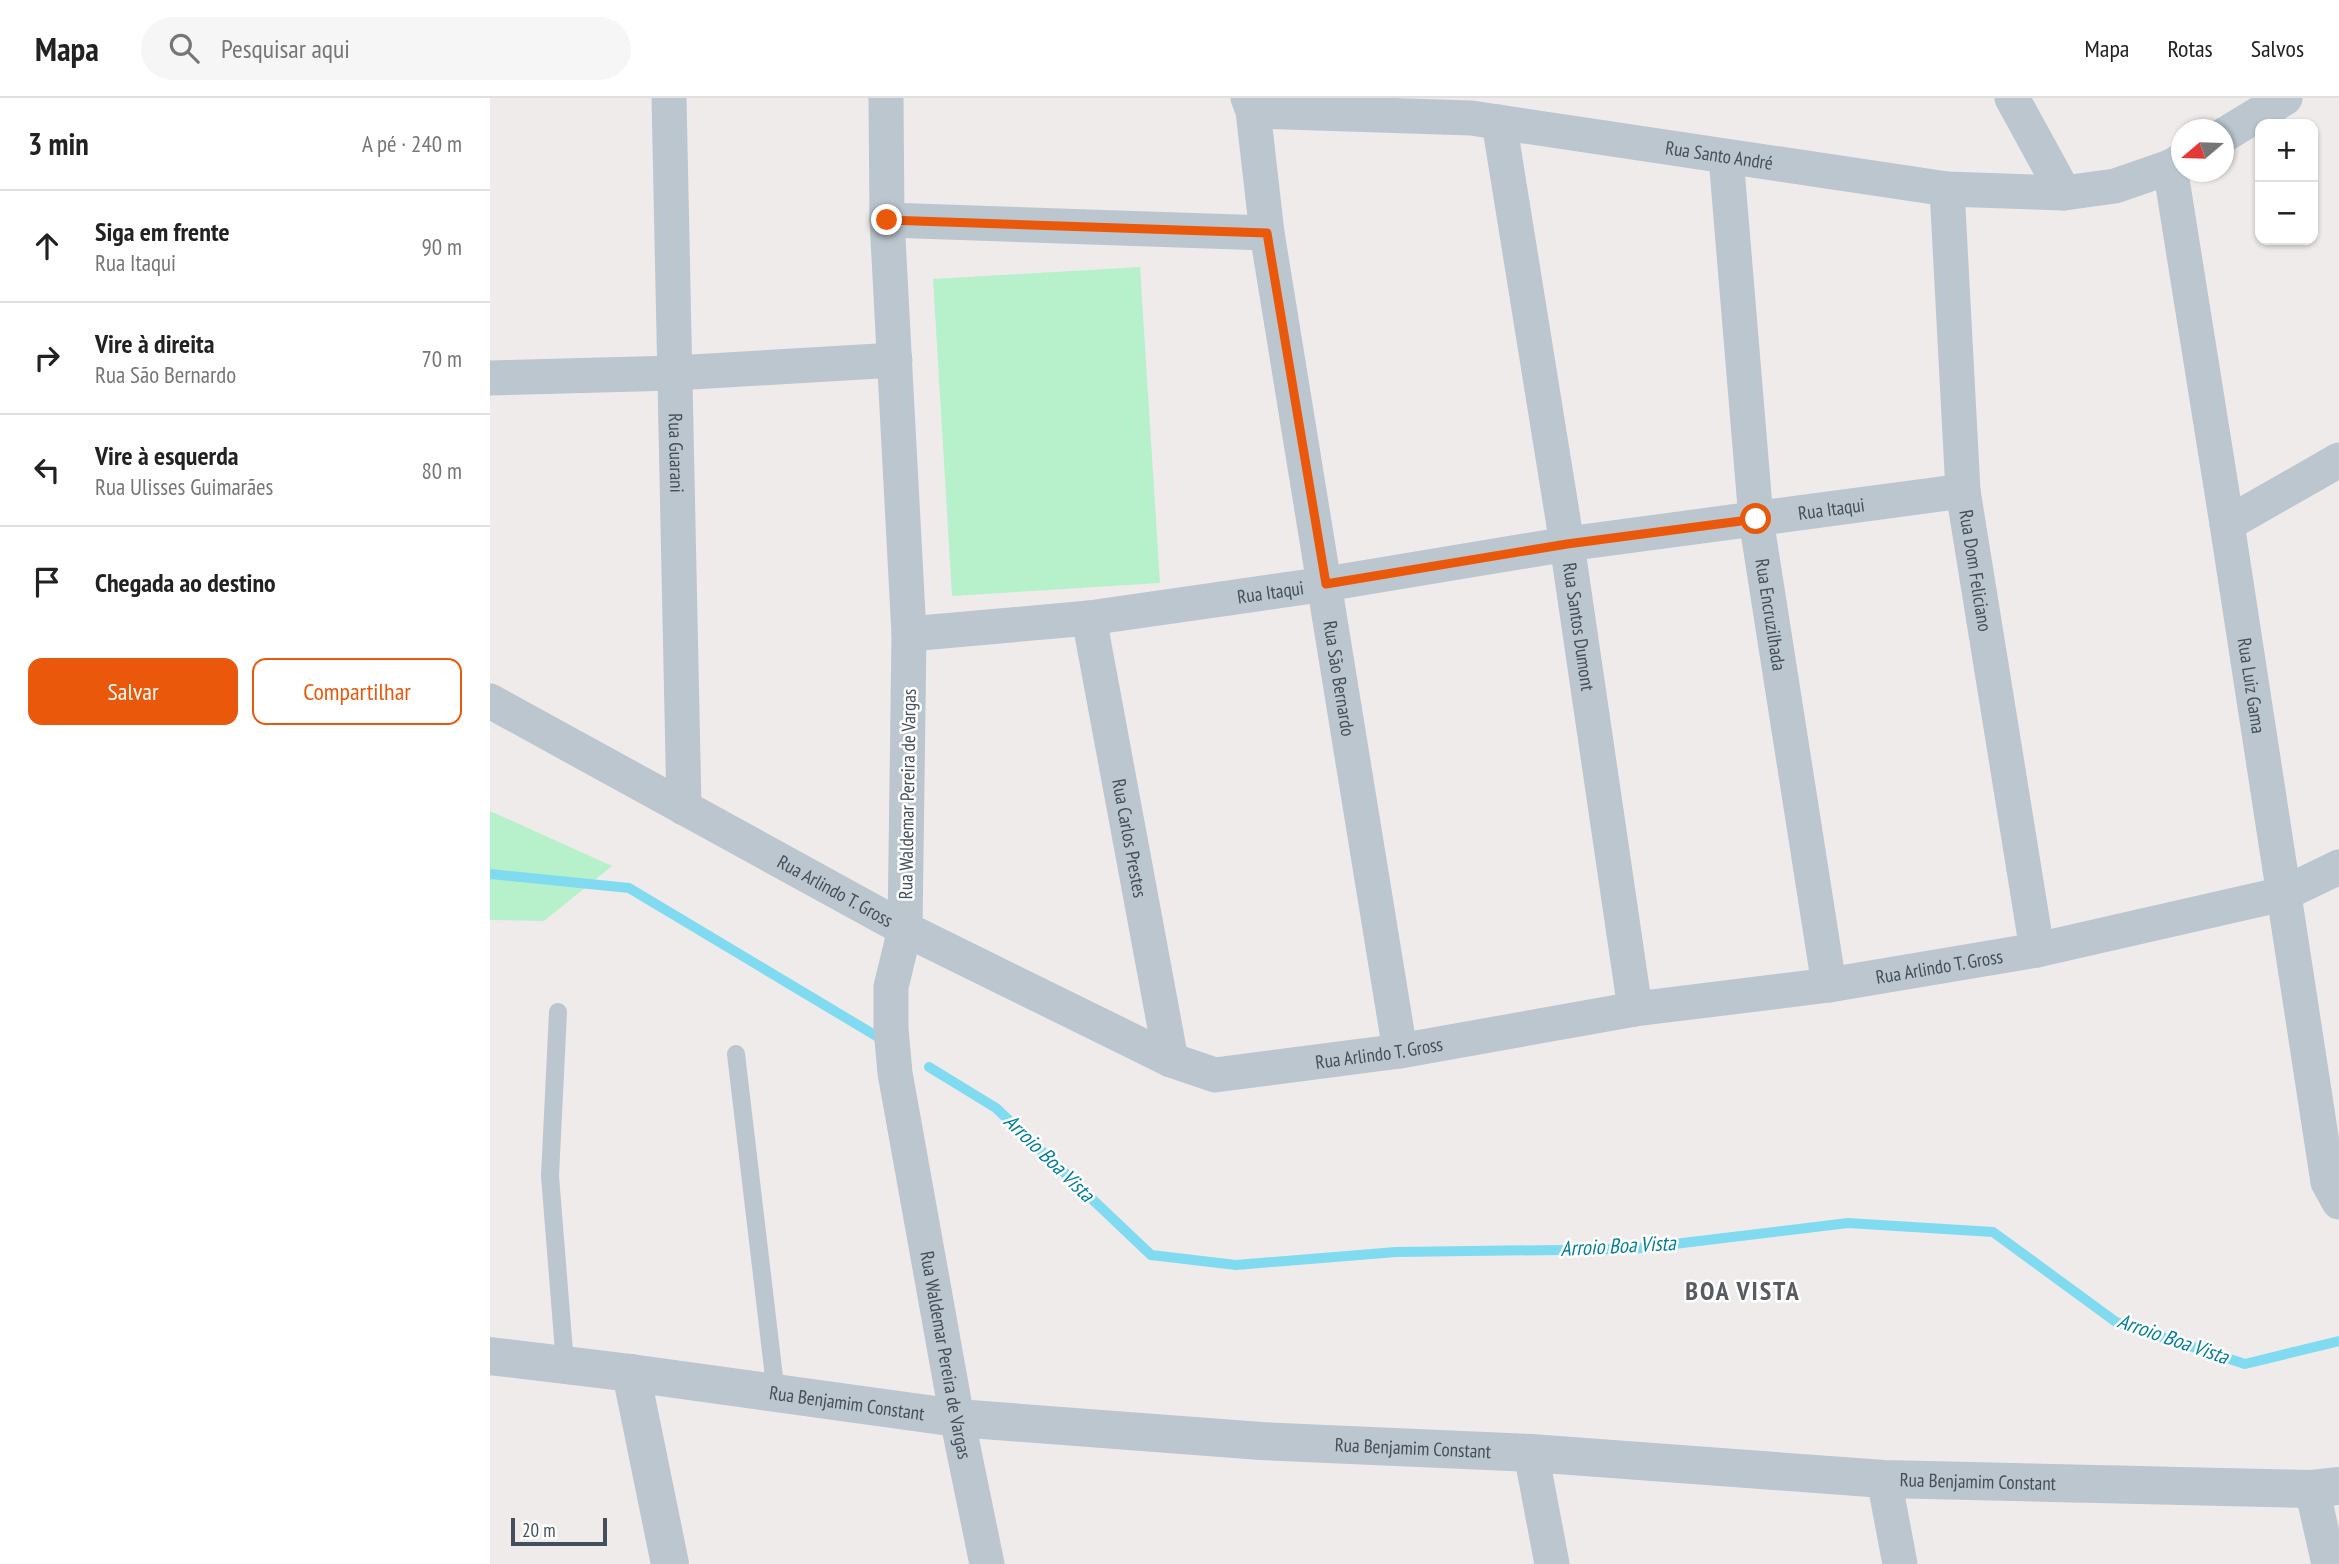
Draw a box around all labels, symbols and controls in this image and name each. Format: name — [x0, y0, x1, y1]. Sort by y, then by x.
search box — [141, 17, 631, 80]
text: Mapa — [35, 27, 99, 70]
icon: search — [165, 29, 203, 67]
text: Pesquisar aqui — [221, 32, 350, 65]
text: Mapa — [2085, 33, 2129, 64]
text: Rotas — [2167, 33, 2213, 64]
text: Salvos — [2251, 33, 2304, 64]
north arrow — [2171, 119, 2234, 182]
map controls — [2255, 119, 2318, 245]
button: + — [2255, 119, 2318, 182]
text: 3 min — [28, 124, 89, 163]
text: A pé · 240 m — [362, 129, 462, 158]
street label: Rua Santo André — [1664, 135, 1775, 175]
button: − — [2255, 182, 2318, 245]
route end — [871, 204, 902, 235]
text: Siga em frente — [95, 215, 230, 248]
icon: ahead — [28, 227, 66, 265]
text: 90 m — [421, 232, 462, 261]
text: Rua Itaqui — [95, 248, 176, 277]
text: Vire à direita — [95, 327, 214, 360]
icon: right — [28, 339, 66, 377]
text: 70 m — [421, 344, 462, 373]
text: Rua São Bernardo — [95, 360, 236, 389]
street label: Rua Guarani — [664, 413, 689, 493]
text: Vire à esquerda — [95, 439, 238, 472]
icon: left — [28, 451, 66, 489]
text: 80 m — [421, 456, 462, 485]
text: Rua Ulisses Guimarães — [95, 472, 273, 501]
street label: Rua Itaqui — [1796, 492, 1866, 525]
route start — [1740, 503, 1771, 534]
street label: Rua Dom Feliciano — [1954, 508, 1997, 633]
street label: Rua Encruzilhada — [1750, 557, 1792, 672]
street label: Rua Santos Dumont — [1558, 561, 1600, 693]
icon: arrive — [28, 563, 66, 601]
text: Chegada ao destino — [95, 566, 276, 599]
street label: Rua Itaqui — [1236, 575, 1305, 609]
street label: Rua São Bernardo — [1318, 619, 1361, 738]
street label: Rua Luiz Gama — [2233, 636, 2271, 735]
button: Salvar — [28, 658, 238, 725]
button: Compartilhar — [252, 658, 462, 725]
street label: Rua Waldemar Pereira de Vargas — [893, 688, 921, 900]
street label: Rua Carlos Prestes — [1107, 777, 1153, 900]
street label: Rua Arlindo T. Gross — [773, 849, 897, 932]
street label: Rua Arlindo T. Gross — [1874, 944, 2004, 989]
street label: Rua Arlindo T. Gross — [1314, 1032, 1445, 1074]
water label: Arroio Boa Vista — [998, 1108, 1101, 1209]
water label: Arroio Boa Vista — [1560, 1229, 1678, 1262]
street label: Rua Waldemar Pereira de Vargas — [915, 1249, 977, 1461]
district label: BOA VISTA — [1685, 1274, 1801, 1307]
water label: Arroio Boa Vista — [2114, 1307, 2234, 1371]
street label: Rua Benjamim Constant — [768, 1380, 927, 1425]
street label: Rua Benjamim Constant — [1334, 1432, 1492, 1463]
street label: Rua Benjamim Constant — [1899, 1467, 2057, 1495]
scale bar — [511, 1515, 607, 1547]
text: 20 m — [522, 1518, 556, 1542]

